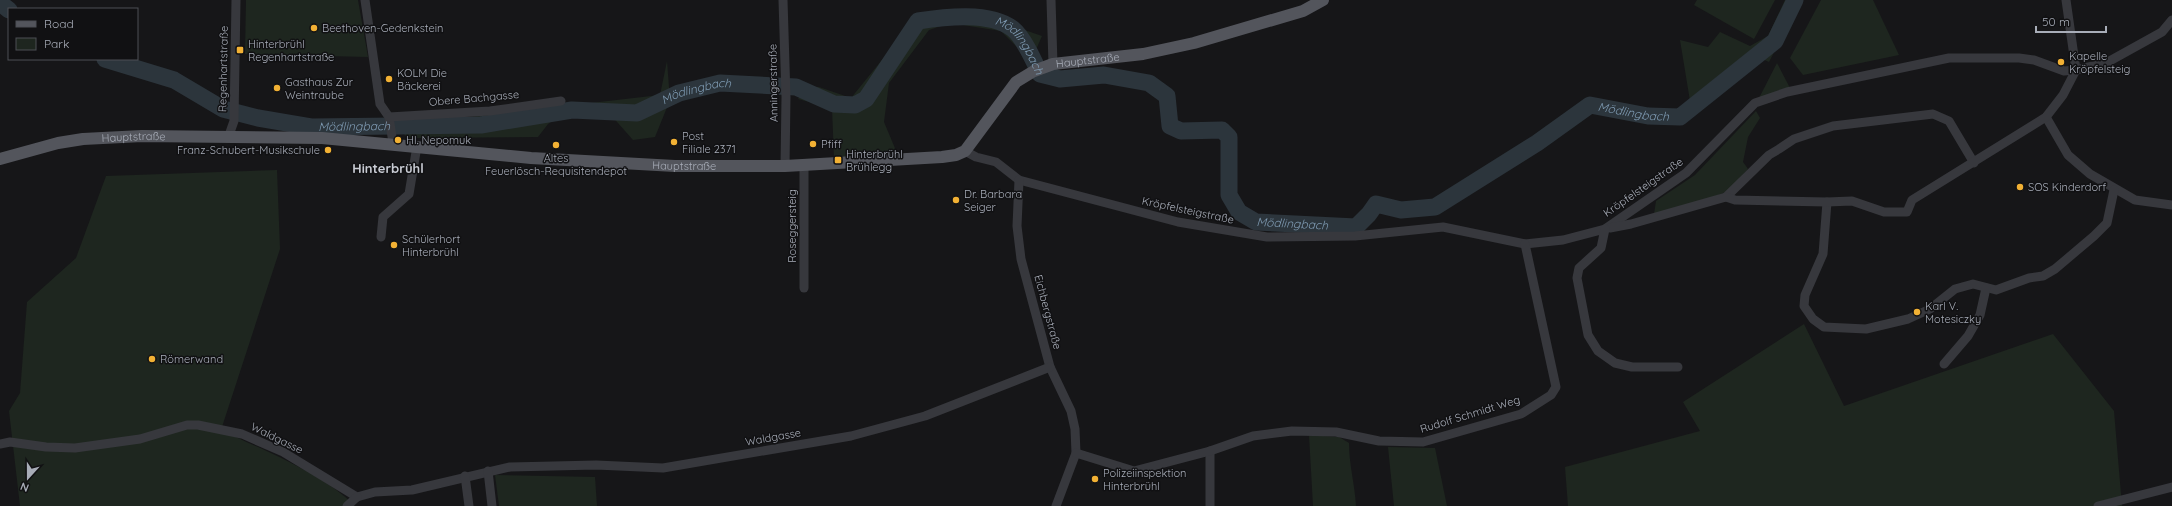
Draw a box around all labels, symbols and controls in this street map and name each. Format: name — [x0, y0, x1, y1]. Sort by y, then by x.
legend — [8, 8, 138, 60]
scale bar — [2036, 8, 2106, 34]
water label: Mödlingbach — [993, 13, 1047, 77]
text: 50 m — [2042, 14, 2070, 29]
text: Road — [44, 16, 74, 31]
place label: Beethoven-Gedenkstein — [322, 21, 443, 35]
marker: Beethoven-Gedenkstein — [309, 23, 319, 33]
street label: Regenhartstraße — [215, 26, 231, 112]
text: Park — [44, 36, 69, 51]
place label: Hinterbrühl Regenhartstraße — [248, 37, 334, 64]
street label: Anningerstraße — [765, 44, 781, 122]
marker: Hinterbrühl Regenhartstraße — [235, 45, 245, 55]
place label: Kapelle Kröpfelsteig — [2069, 49, 2130, 76]
street label: Hauptstraße — [1055, 50, 1120, 71]
marker: Kapelle Kröpfelsteig — [2056, 57, 2066, 67]
place label: KOLM Die Bäckerei — [397, 66, 447, 93]
marker: KOLM Die Bäckerei — [384, 74, 394, 84]
place label: Gasthaus Zur Weintraube — [285, 75, 354, 102]
water label: Mödlingbach — [659, 75, 732, 107]
marker: Gasthaus Zur Weintraube — [272, 83, 282, 93]
street label: Obere Bachgasse — [428, 87, 520, 109]
water label: Mödlingbach — [1597, 99, 1669, 124]
water label: Mödlingbach — [318, 118, 390, 134]
street label: Hauptstraße — [101, 129, 165, 145]
place label: Post Filiale 2371 — [682, 129, 736, 156]
place label: Hl. Nepomuk — [406, 133, 471, 147]
marker: Hl. Nepomuk — [393, 135, 403, 145]
marker: Post Filiale 2371 — [669, 137, 679, 147]
place label: Pfiff — [821, 137, 842, 151]
marker: Pfiff — [808, 139, 818, 149]
marker: Altes Feuerlösch-Requisitendepot — [551, 140, 561, 150]
place label: Franz-Schubert-Musikschule — [177, 143, 320, 157]
marker: Franz-Schubert-Musikschule — [323, 145, 333, 155]
place label: Hinterbrühl Brühlegg — [846, 147, 903, 174]
place label: Altes Feuerlösch-Requisitendepot — [485, 151, 627, 178]
street label: Kröpfelsteigstraße — [1601, 154, 1685, 220]
marker: Hinterbrühl Brühlegg — [833, 155, 843, 165]
street label: Hauptstraße — [652, 158, 716, 173]
district label: Hinterbrühl — [352, 160, 424, 176]
place label: SOS Kinderdorf — [2028, 180, 2106, 194]
marker: SOS Kinderdorf — [2015, 182, 2025, 192]
place label: Dr. Barbara Seiger — [964, 187, 1022, 214]
street label: Roseggersteig — [785, 189, 799, 263]
street label: Kröpfelsteigstraße — [1141, 193, 1235, 227]
marker: Dr. Barbara Seiger — [951, 195, 961, 205]
water label: Mödlingbach — [1256, 214, 1329, 233]
place label: Schülerhort Hinterbrühl — [402, 232, 460, 259]
marker: Schülerhort Hinterbrühl — [389, 240, 399, 250]
street label: Eichbergstraße — [1031, 273, 1065, 351]
place label: Karl V. Motesiczky — [1925, 299, 1981, 326]
marker: Karl V. Motesiczky — [1912, 307, 1922, 317]
place label: Römerwand — [160, 352, 223, 366]
marker: Römerwand — [147, 354, 157, 364]
street label: Rudolf Schmidt Weg — [1418, 392, 1522, 436]
street label: Waldgasse — [249, 419, 305, 457]
street label: Waldgasse — [744, 425, 802, 449]
north arrow — [8, 458, 48, 498]
place label: Polizeiinspektion Hinterbrühl — [1103, 466, 1186, 493]
marker: Polizeiinspektion Hinterbrühl — [1090, 474, 1100, 484]
text: N — [18, 479, 31, 495]

